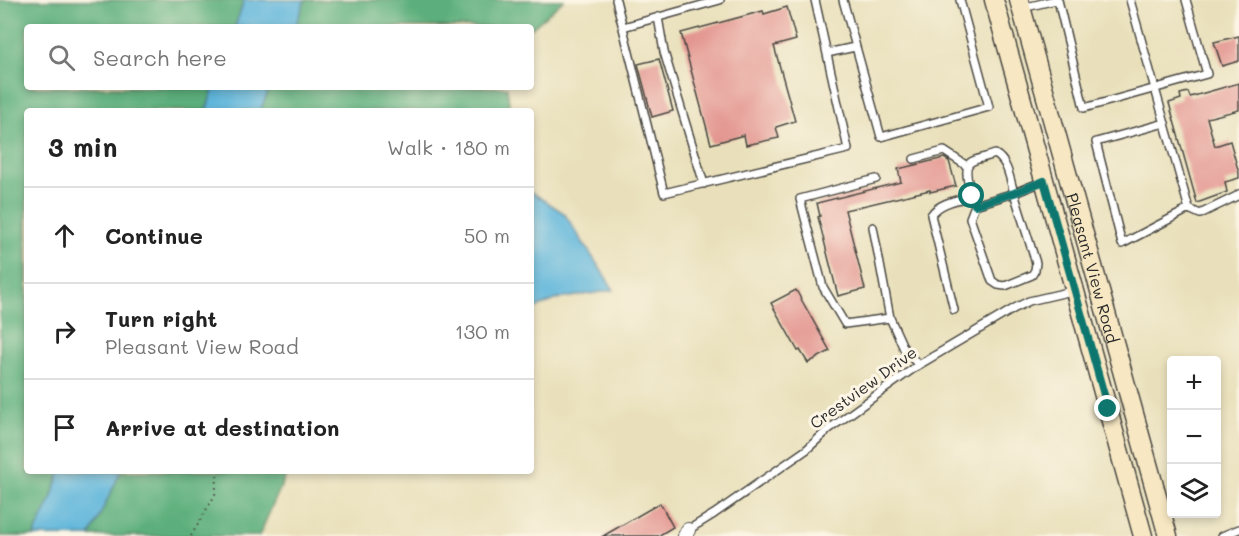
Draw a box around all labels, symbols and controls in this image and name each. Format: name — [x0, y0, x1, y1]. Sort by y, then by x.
search box — [24, 24, 534, 90]
icon: search — [45, 41, 78, 74]
text: Search here — [93, 43, 227, 72]
text: 3 min — [48, 130, 117, 164]
text: Walk · 180 m — [387, 134, 510, 160]
route start — [958, 182, 984, 208]
street label: Pleasant View Road — [1063, 190, 1124, 345]
icon: ahead — [48, 219, 81, 252]
text: Continue — [105, 221, 203, 250]
text: 50 m — [464, 222, 510, 248]
text: Turn right — [105, 304, 217, 333]
icon: right — [48, 315, 81, 348]
text: 130 m — [455, 318, 510, 344]
text: Pleasant View Road — [105, 333, 299, 359]
street label: Crestview Drive — [805, 341, 921, 433]
map controls — [1167, 356, 1221, 518]
button: + — [1167, 356, 1221, 410]
route end — [1094, 395, 1120, 421]
button: − — [1167, 410, 1221, 464]
icon: arrive — [48, 411, 81, 444]
text: Arrive at destination — [105, 413, 340, 442]
button: layers — [1167, 464, 1221, 518]

